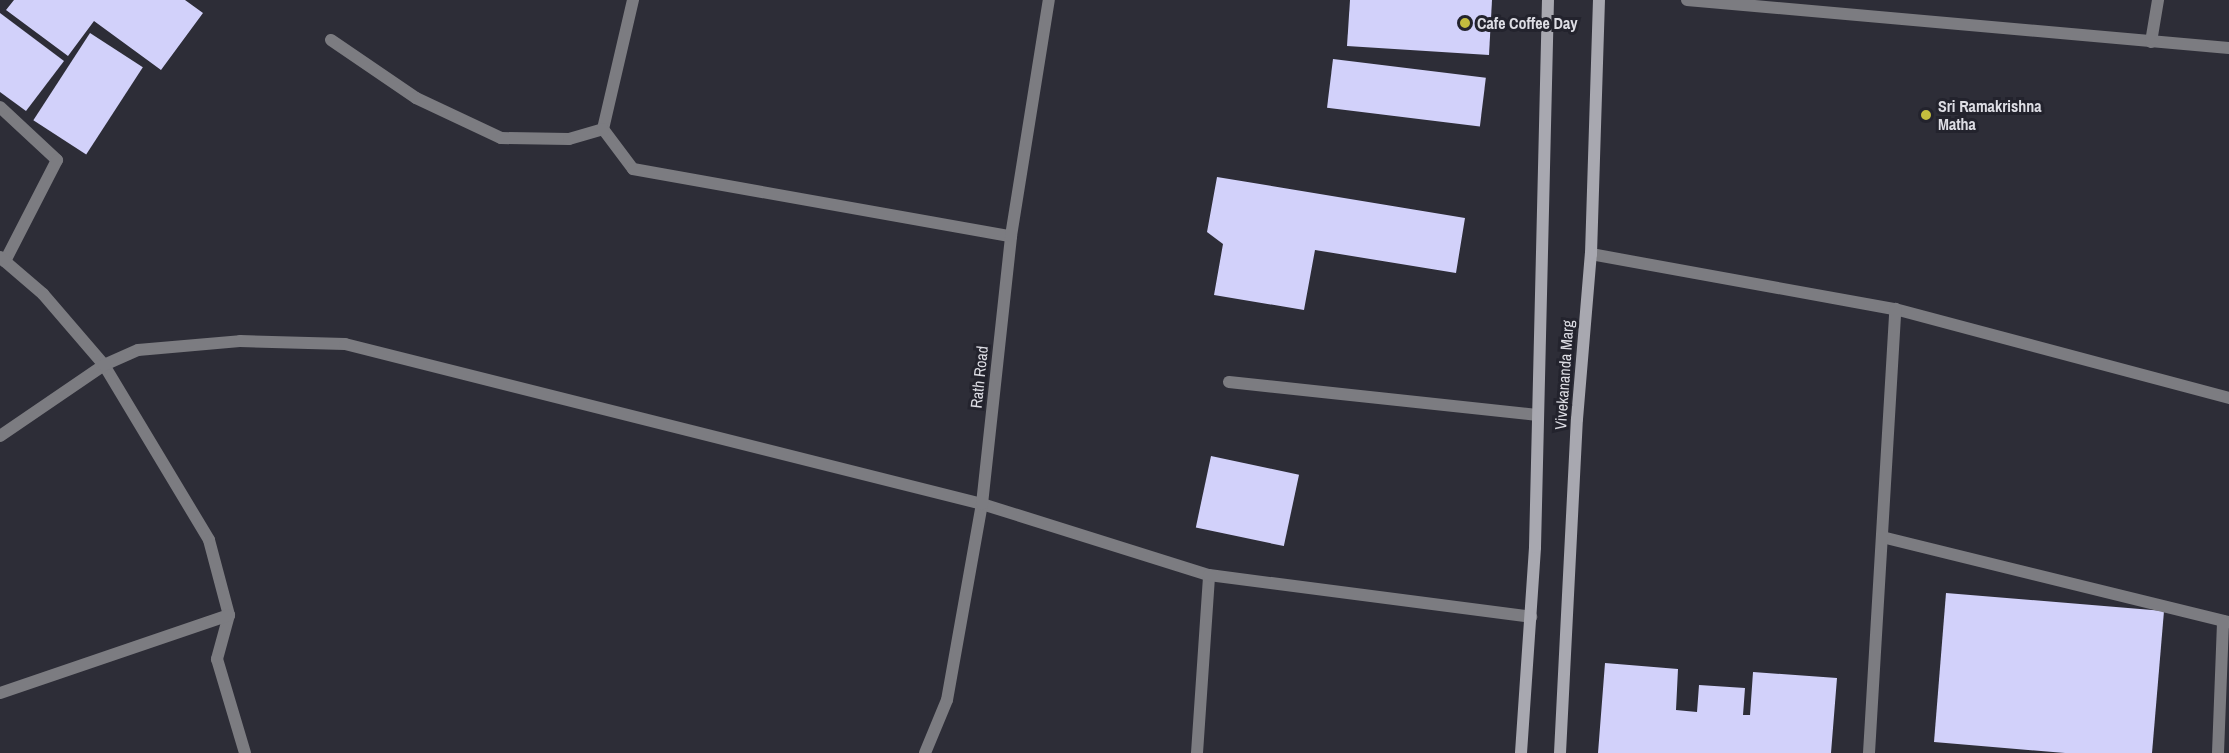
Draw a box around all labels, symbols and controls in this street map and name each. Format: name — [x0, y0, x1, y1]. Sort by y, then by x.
place label: Cafe Coffee Day — [1477, 13, 1578, 33]
marker: Cafe Coffee Day — [1458, 16, 1472, 30]
place label: Sri Ramakrishna Matha — [1938, 96, 2042, 134]
marker: Sri Ramakrishna Matha — [1919, 108, 1933, 122]
street label: Vivekananda Marg — [1551, 320, 1577, 430]
street label: Rath Road — [966, 345, 992, 409]

